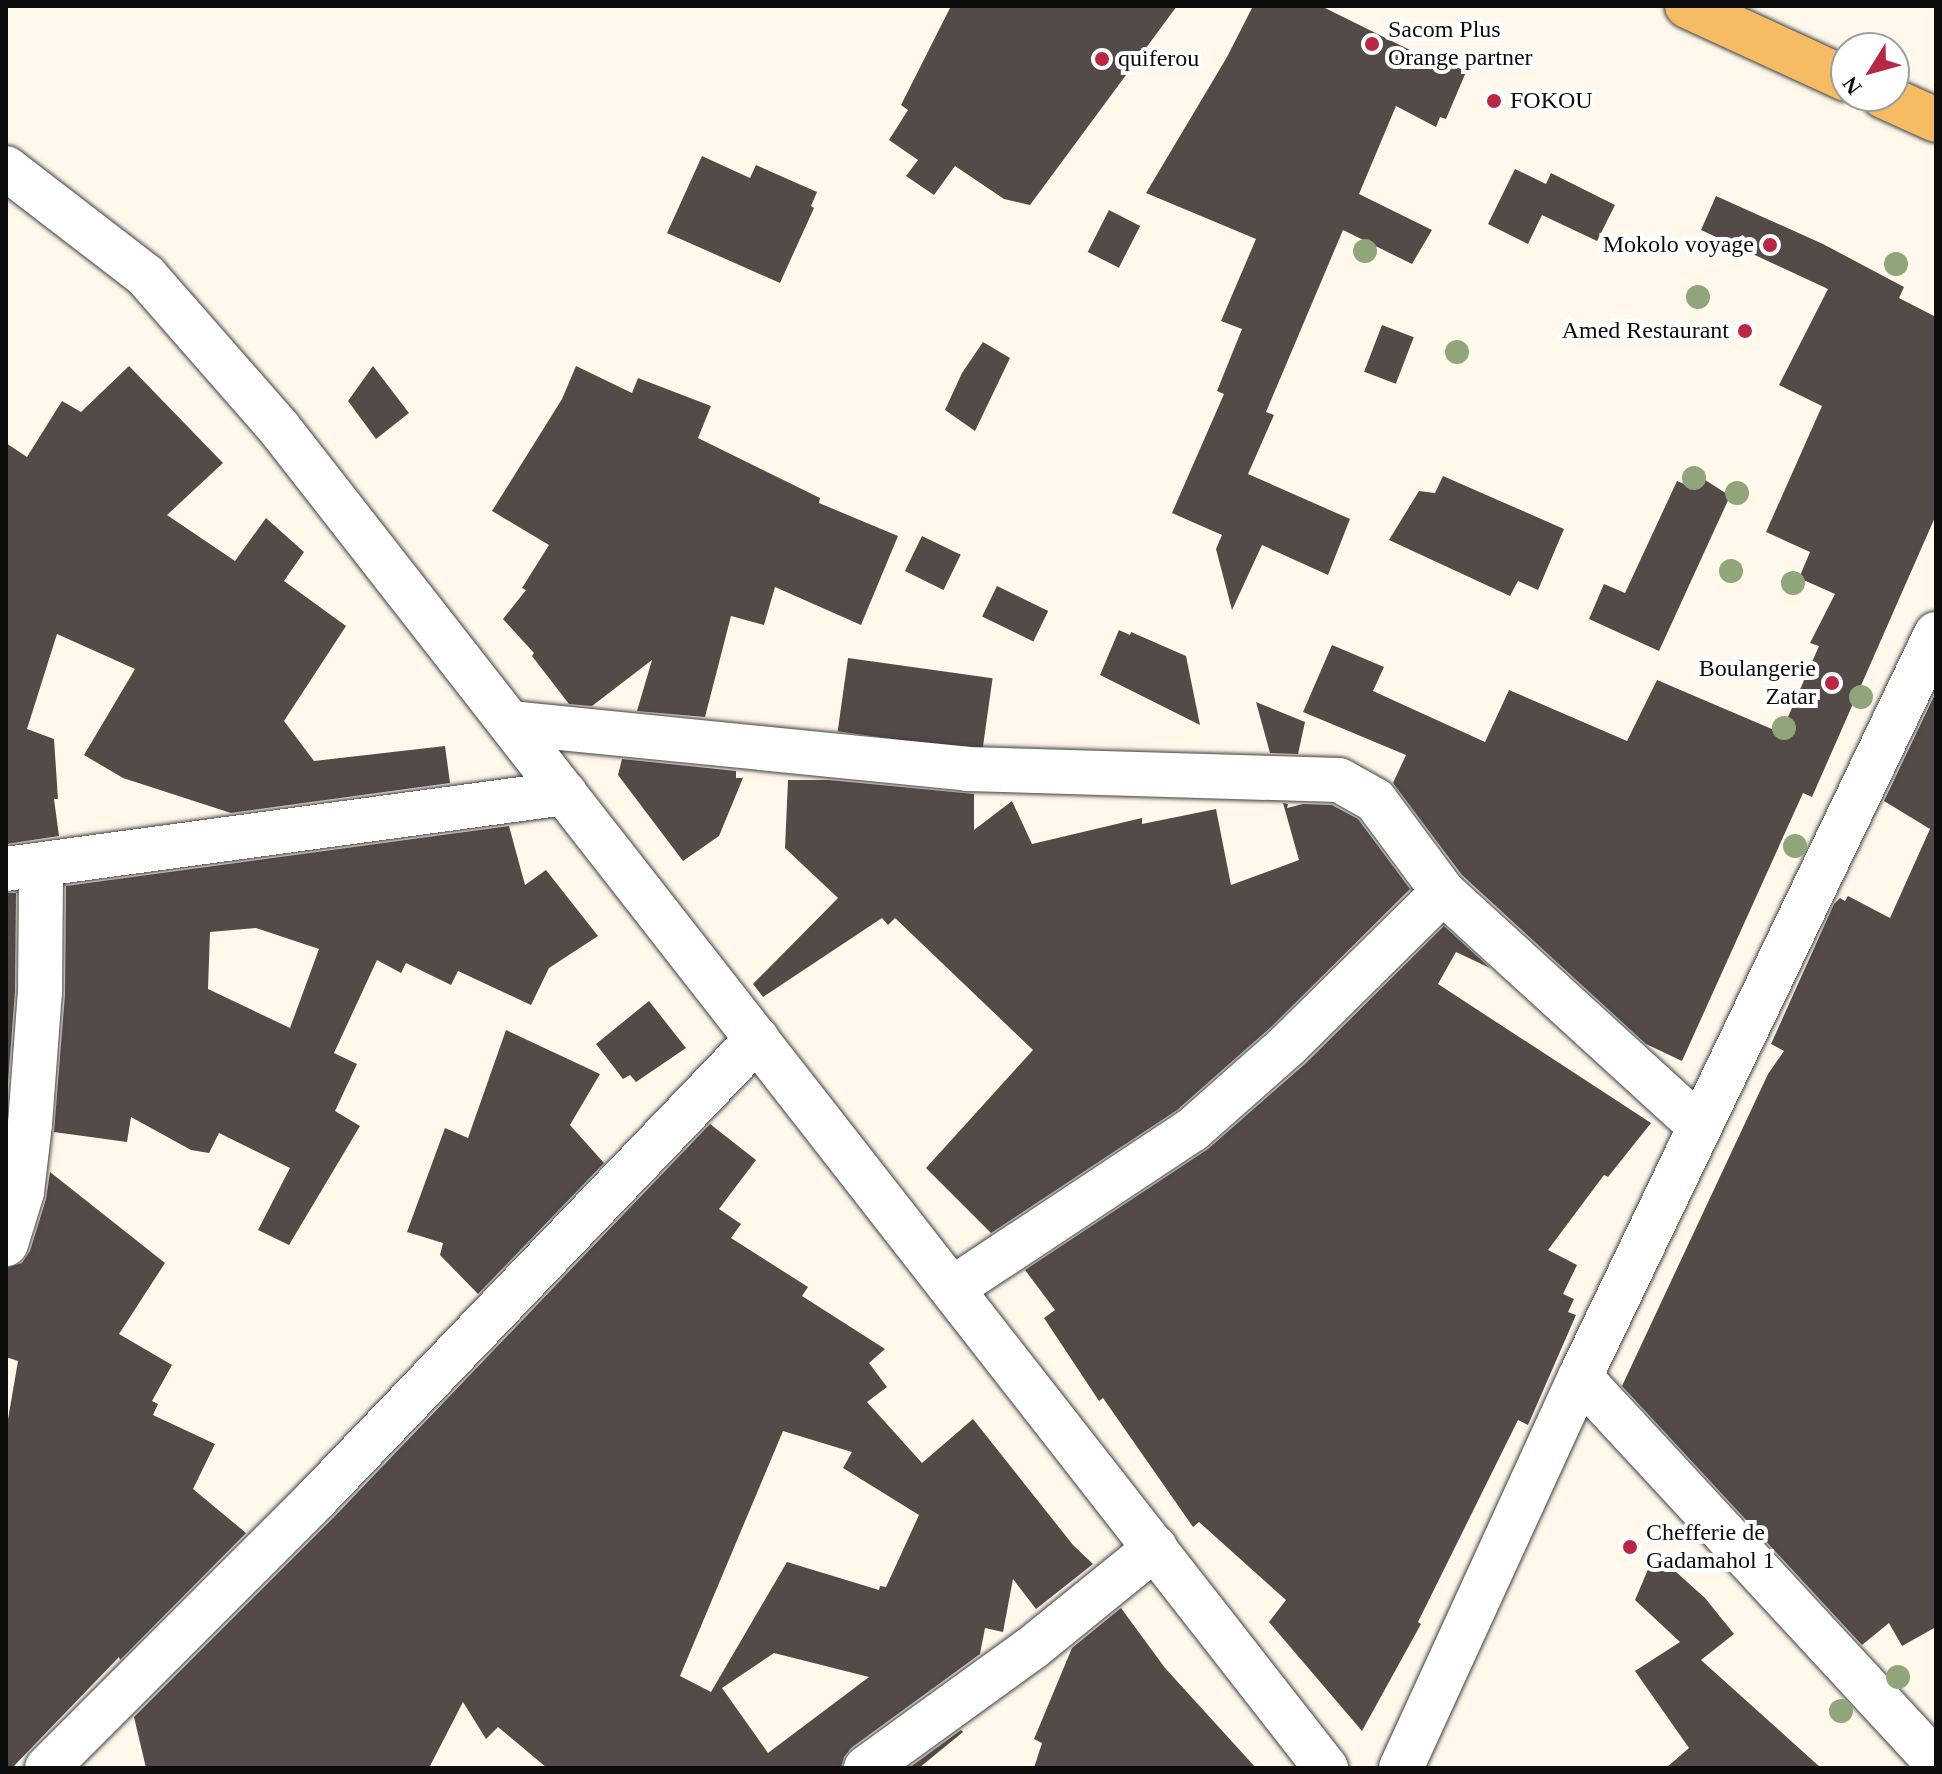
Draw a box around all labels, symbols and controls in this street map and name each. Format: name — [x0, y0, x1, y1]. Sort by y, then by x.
place label: Sacom Plus Orange partner — [1388, 16, 1533, 72]
north arrow — [1830, 32, 1910, 112]
marker: Sacom Plus Orange partner — [1363, 35, 1381, 53]
place label: quiferou — [1118, 45, 1199, 73]
marker: quiferou — [1093, 50, 1111, 68]
text: N — [1837, 72, 1867, 99]
place label: FOKOU — [1510, 87, 1593, 115]
marker: FOKOU — [1485, 92, 1503, 110]
place label: Mokolo voyage — [1603, 231, 1754, 259]
marker: Mokolo voyage — [1761, 236, 1779, 254]
place label: Amed Restaurant — [1562, 317, 1729, 345]
marker: Amed Restaurant — [1736, 322, 1754, 340]
place label: Boulangerie Zatar — [1699, 655, 1816, 711]
marker: Boulangerie Zatar — [1823, 674, 1841, 692]
place label: Chefferie de Gadamahol 1 — [1646, 1519, 1775, 1575]
marker: Chefferie de Gadamahol 1 — [1621, 1538, 1639, 1556]

